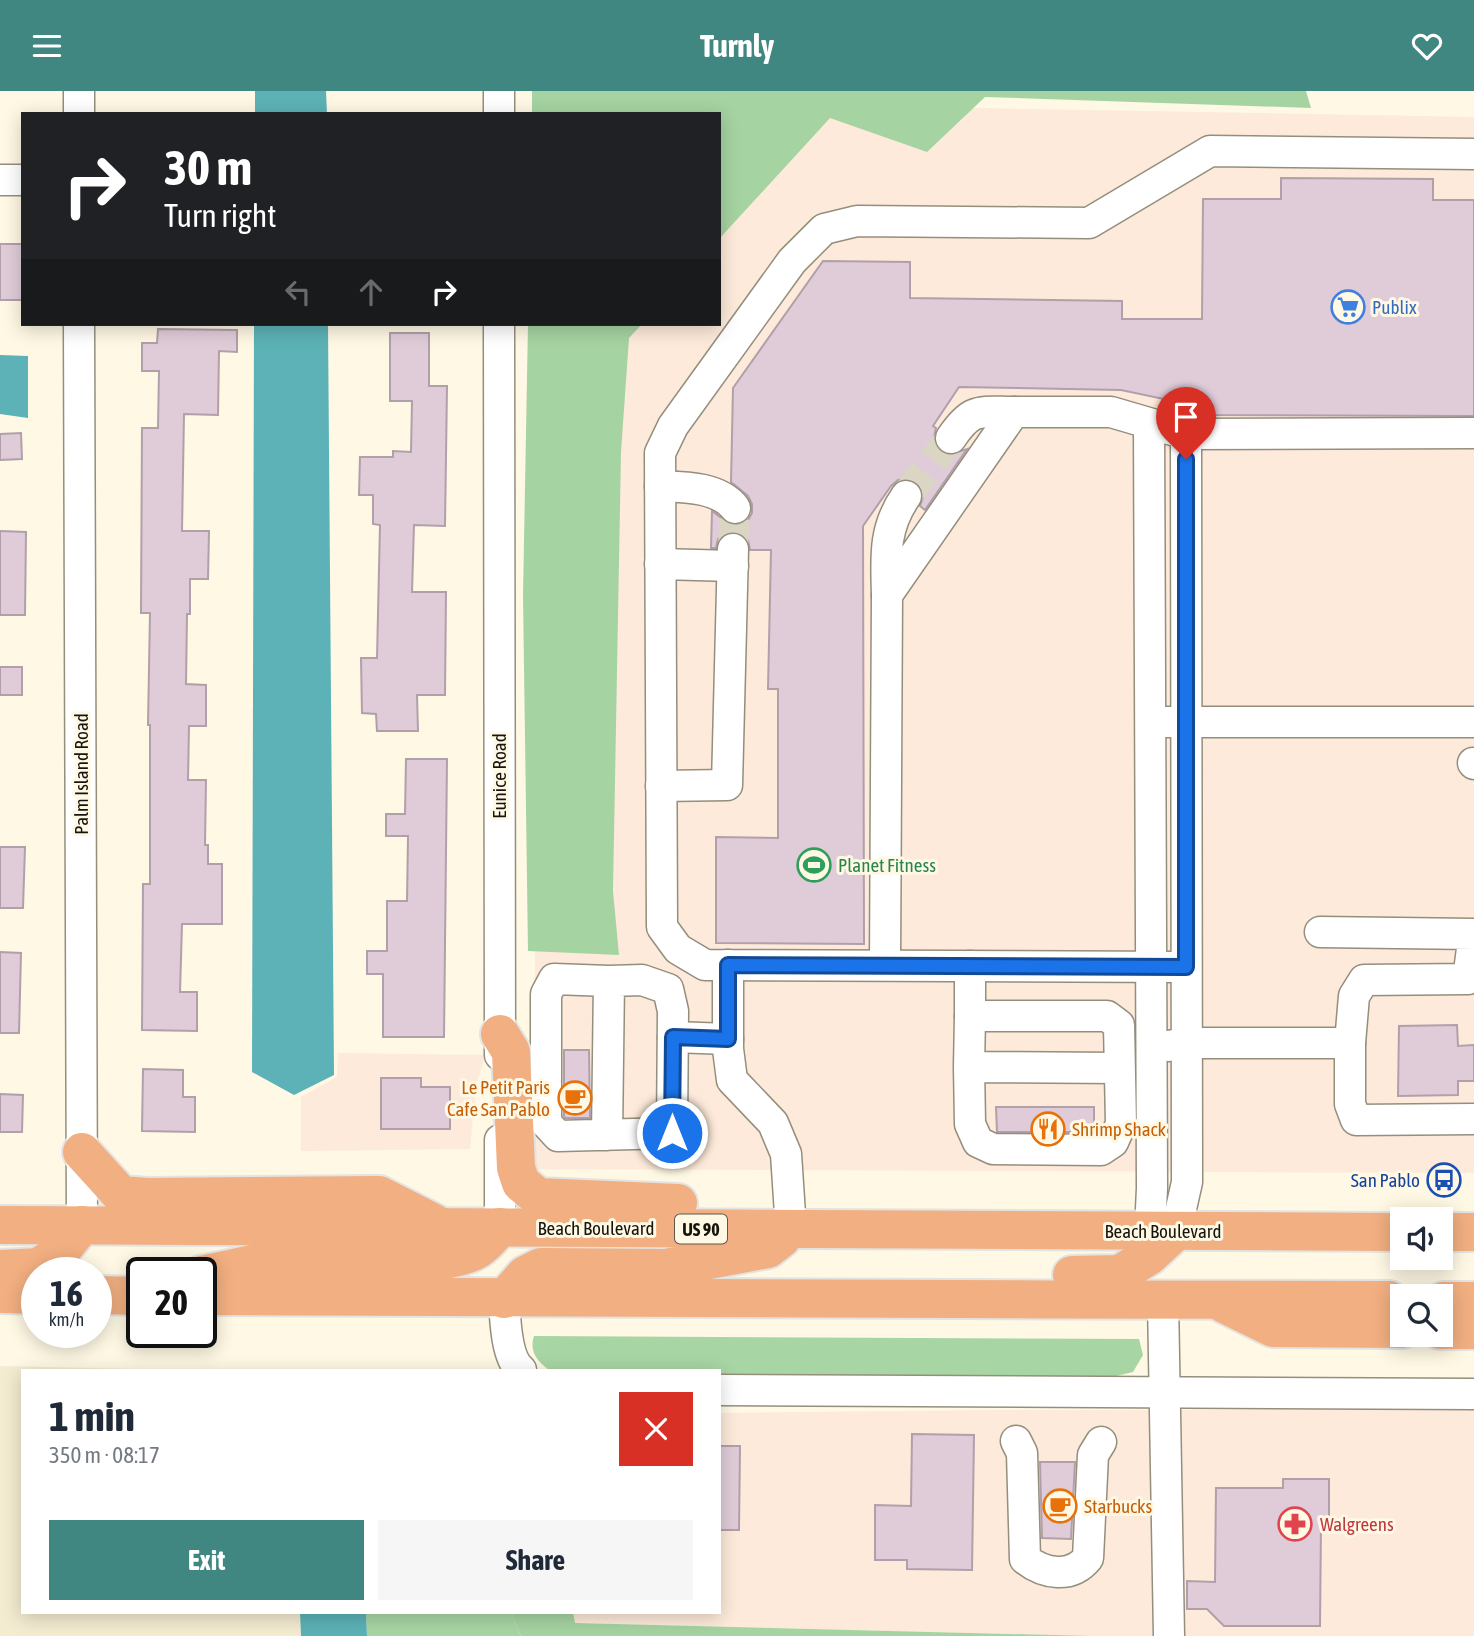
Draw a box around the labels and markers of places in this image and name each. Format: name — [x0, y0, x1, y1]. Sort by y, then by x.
supermarket icon: Publix — [1329, 288, 1367, 326]
place label: Publix — [1372, 296, 1417, 318]
pin — [1156, 387, 1216, 459]
sports icon: Planet Fitness — [795, 846, 833, 884]
place label: Planet Fitness — [838, 854, 936, 876]
place label: Le Petit Paris Cafe San Pablo — [447, 1076, 550, 1120]
cafe icon: Le Petit Paris Cafe San Pablo — [556, 1079, 594, 1117]
restaurant icon: Shrimp Shack — [1029, 1110, 1067, 1148]
place label: Shrimp Shack — [1072, 1118, 1167, 1140]
bus stop icon: San Pablo — [1425, 1161, 1463, 1199]
place label: San Pablo — [1351, 1169, 1420, 1191]
cafe icon: Starbucks — [1041, 1487, 1079, 1525]
place label: Starbucks — [1084, 1495, 1152, 1517]
pharmacy icon: Walgreens — [1276, 1505, 1314, 1543]
place label: Walgreens — [1320, 1513, 1394, 1535]

